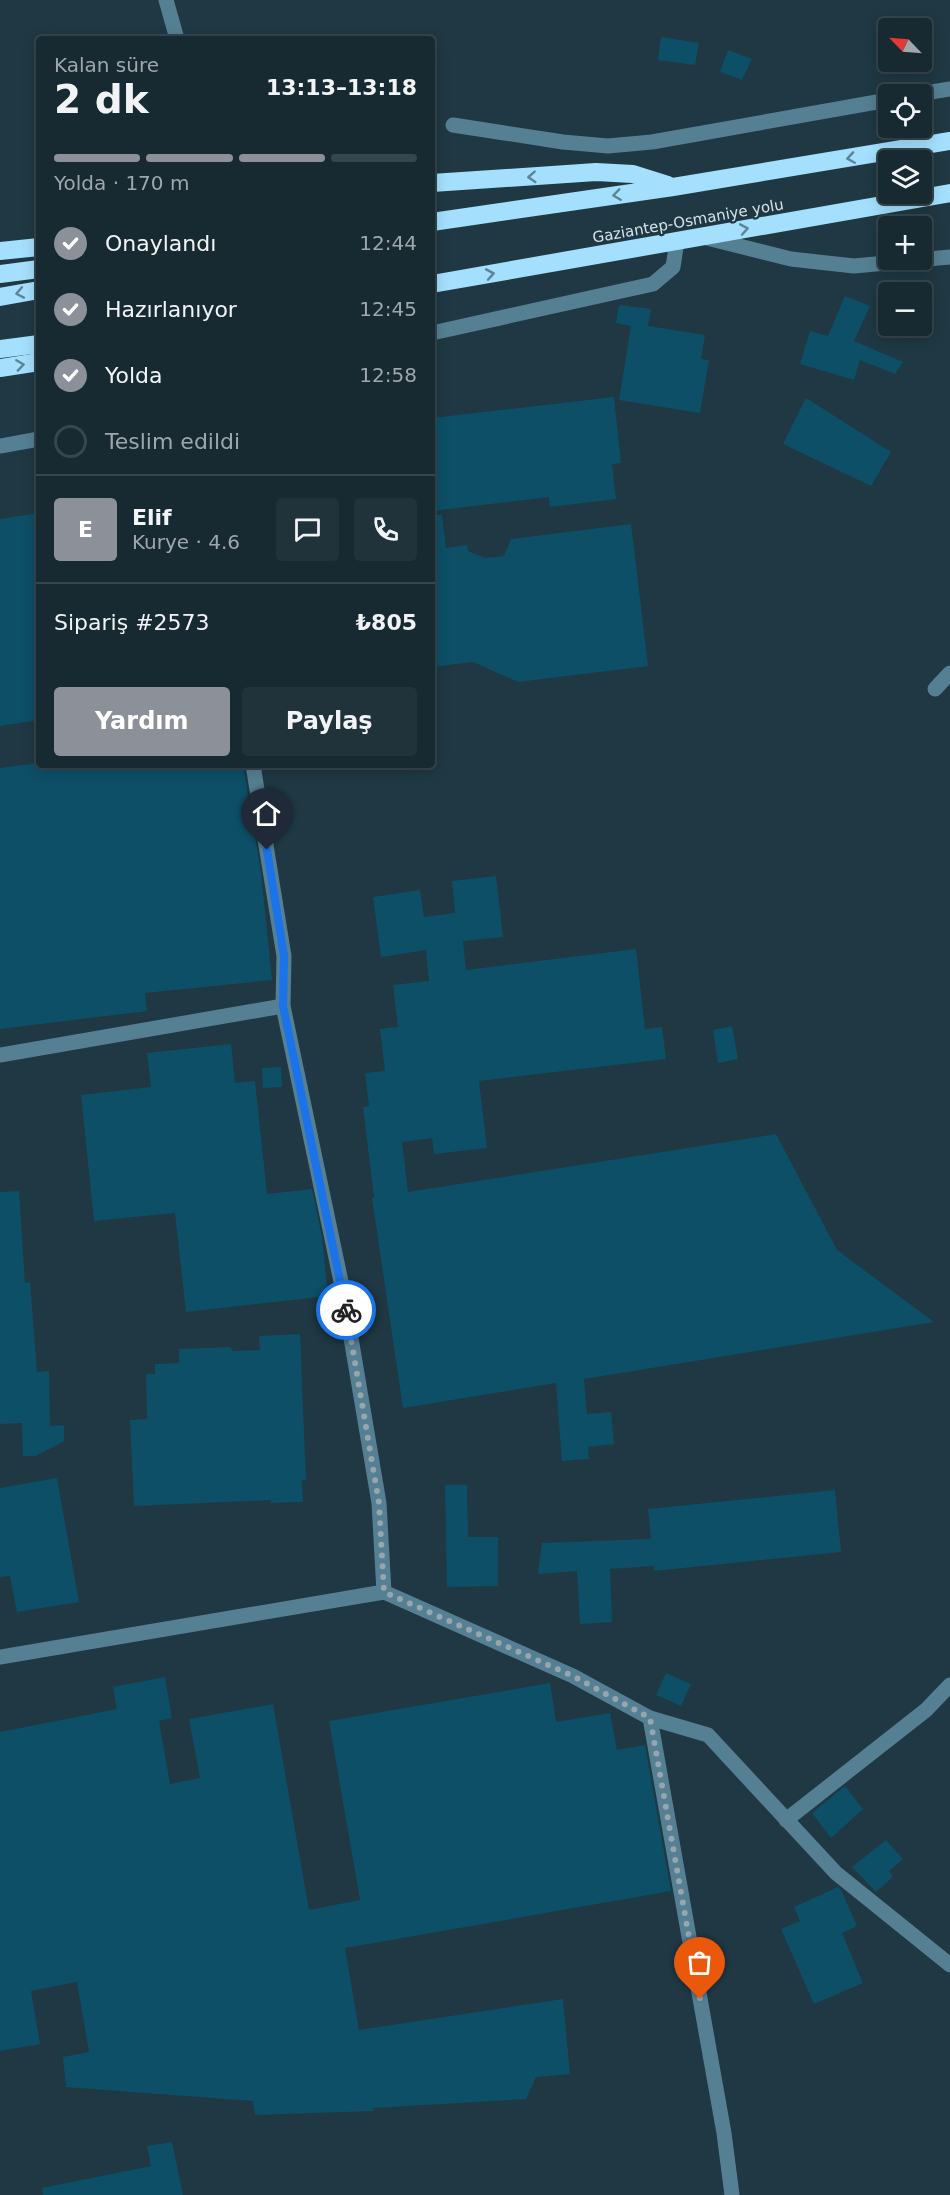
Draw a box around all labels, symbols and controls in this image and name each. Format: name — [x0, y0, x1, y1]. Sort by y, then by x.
north arrow — [878, 18, 932, 72]
map controls — [878, 18, 932, 336]
text: Kalan süre — [54, 53, 159, 77]
text: 13:13–13:18 — [266, 75, 417, 100]
text: 2 dk — [54, 77, 149, 122]
button: locate — [878, 84, 932, 138]
button: layers — [878, 150, 932, 204]
one-way arrow — [846, 151, 855, 163]
one-way arrow — [528, 170, 537, 183]
text: Yolda · 170 m — [54, 171, 189, 195]
one-way arrow — [612, 188, 621, 200]
street label: Gaziantep-Osmaniye yolu — [591, 195, 785, 247]
button: + — [878, 216, 932, 270]
one-way arrow — [738, 223, 748, 236]
icon: check — [54, 227, 87, 260]
text: Onaylandı — [105, 231, 216, 256]
text: 12:44 — [359, 231, 417, 255]
one-way arrow — [484, 268, 494, 281]
button: − — [878, 282, 932, 336]
one-way arrow — [15, 286, 25, 299]
icon: check — [54, 293, 87, 326]
text: Hazırlanıyor — [105, 297, 237, 322]
text: 12:45 — [359, 297, 417, 321]
one-way arrow — [15, 359, 24, 371]
icon: check — [54, 359, 87, 392]
text: Yolda — [105, 363, 163, 388]
text: 12:58 — [359, 363, 417, 387]
text: Teslim edildi — [105, 429, 240, 454]
button: chat — [276, 498, 339, 561]
button: phone — [354, 498, 417, 561]
text: Elif — [132, 505, 172, 530]
text: E — [78, 517, 93, 542]
text: Kurye · 4.6 — [132, 530, 240, 554]
text: Sipariş #2573 — [54, 610, 210, 635]
text: ₺805 — [356, 610, 417, 635]
button: Yardım — [54, 687, 230, 756]
button: Paylaş — [242, 687, 417, 756]
pin — [241, 788, 292, 850]
icon: home — [250, 797, 283, 830]
courier — [316, 1280, 376, 1340]
icon: bike — [330, 1294, 363, 1327]
pin — [674, 1937, 725, 1999]
icon: bag — [683, 1946, 716, 1979]

